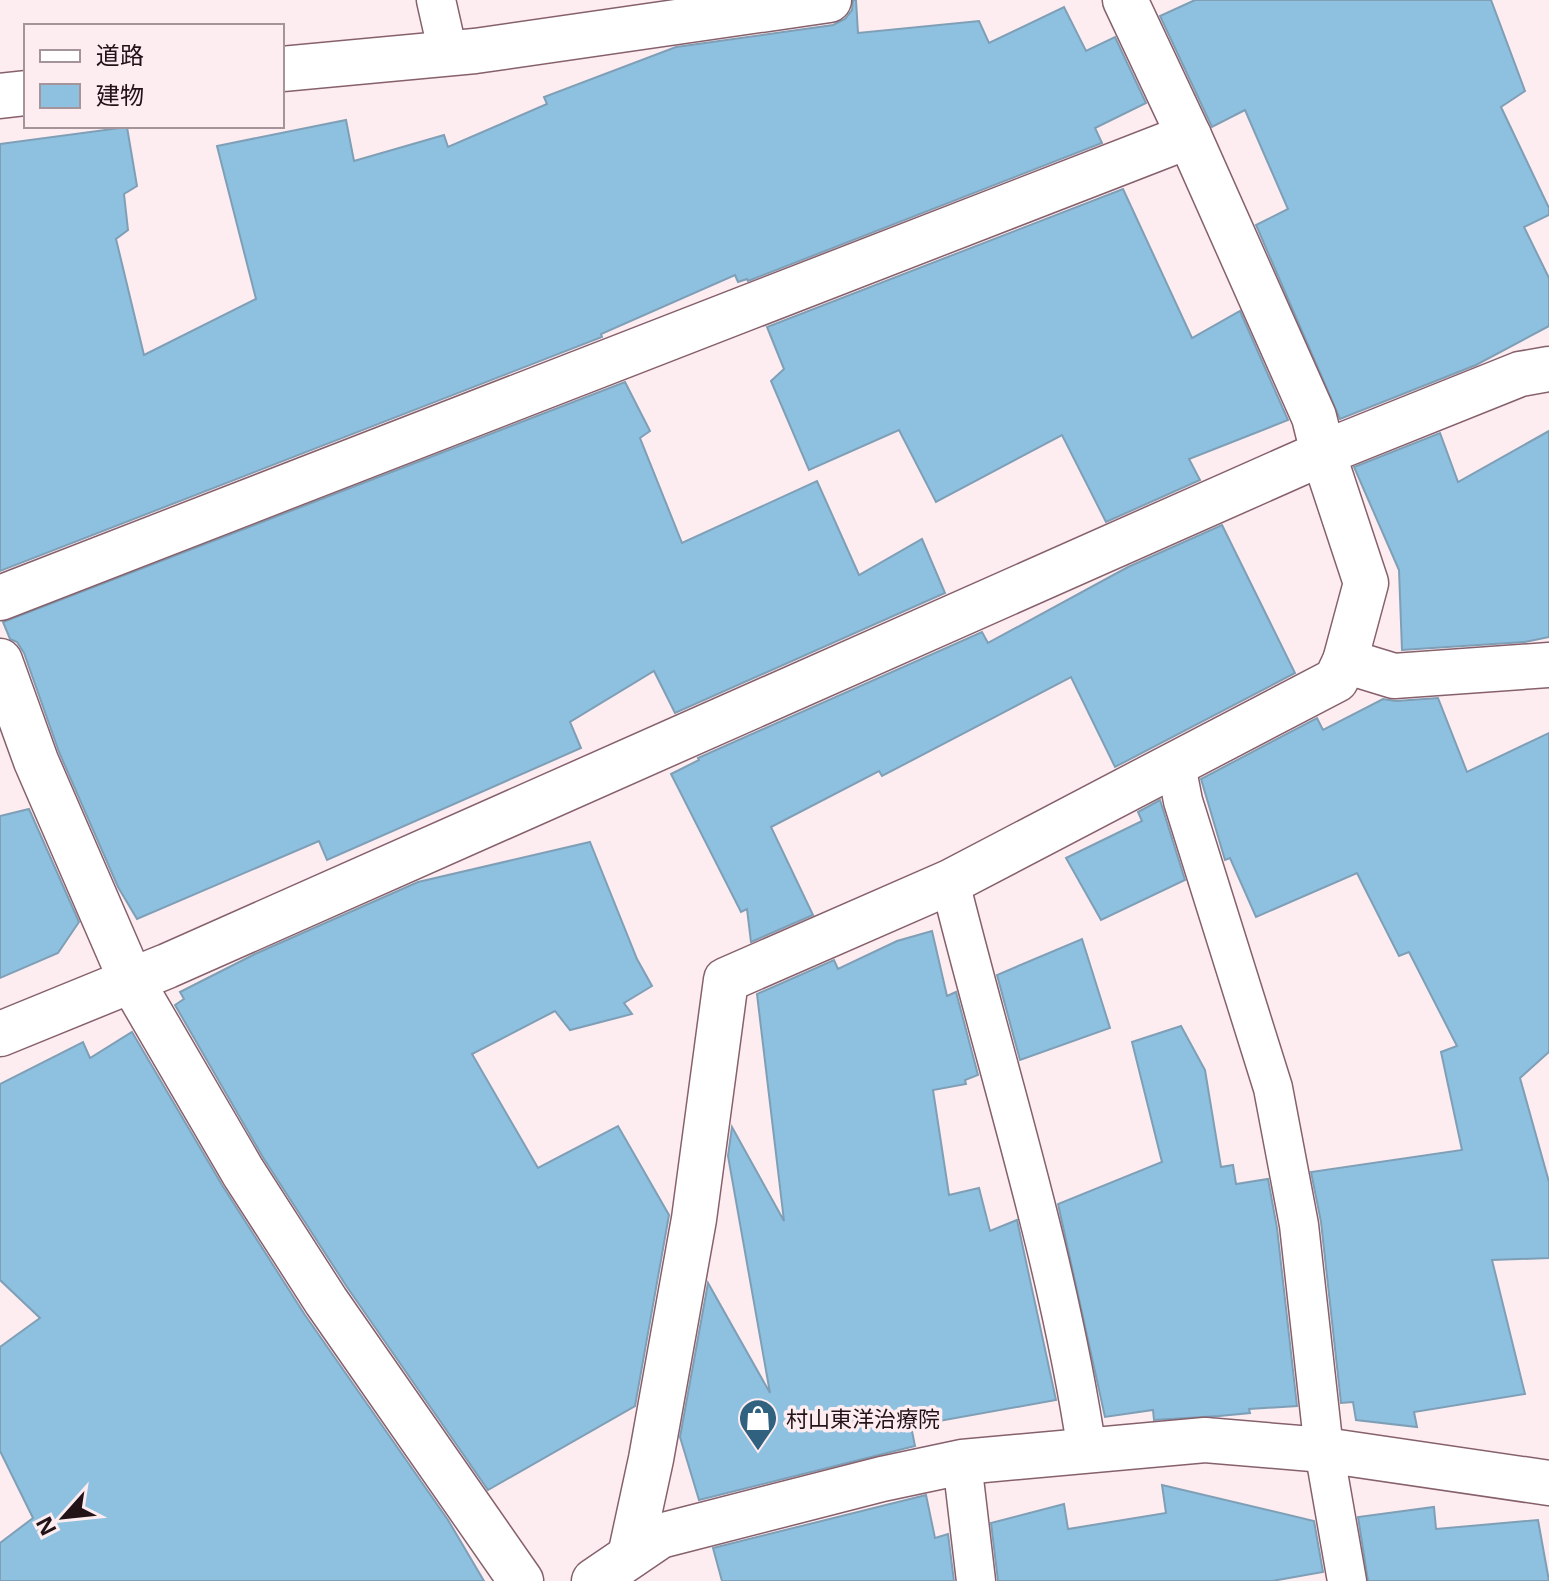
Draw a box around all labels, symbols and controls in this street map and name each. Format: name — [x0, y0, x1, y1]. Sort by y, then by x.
legend — [24, 24, 284, 128]
text: 道路 — [96, 38, 144, 71]
text: 建物 — [96, 78, 144, 111]
shop icon: 村山東洋治療院 — [737, 1397, 779, 1452]
place label: 村山東洋治療院 — [786, 1403, 940, 1433]
north arrow — [24, 1477, 104, 1557]
text: N — [28, 1512, 63, 1541]

